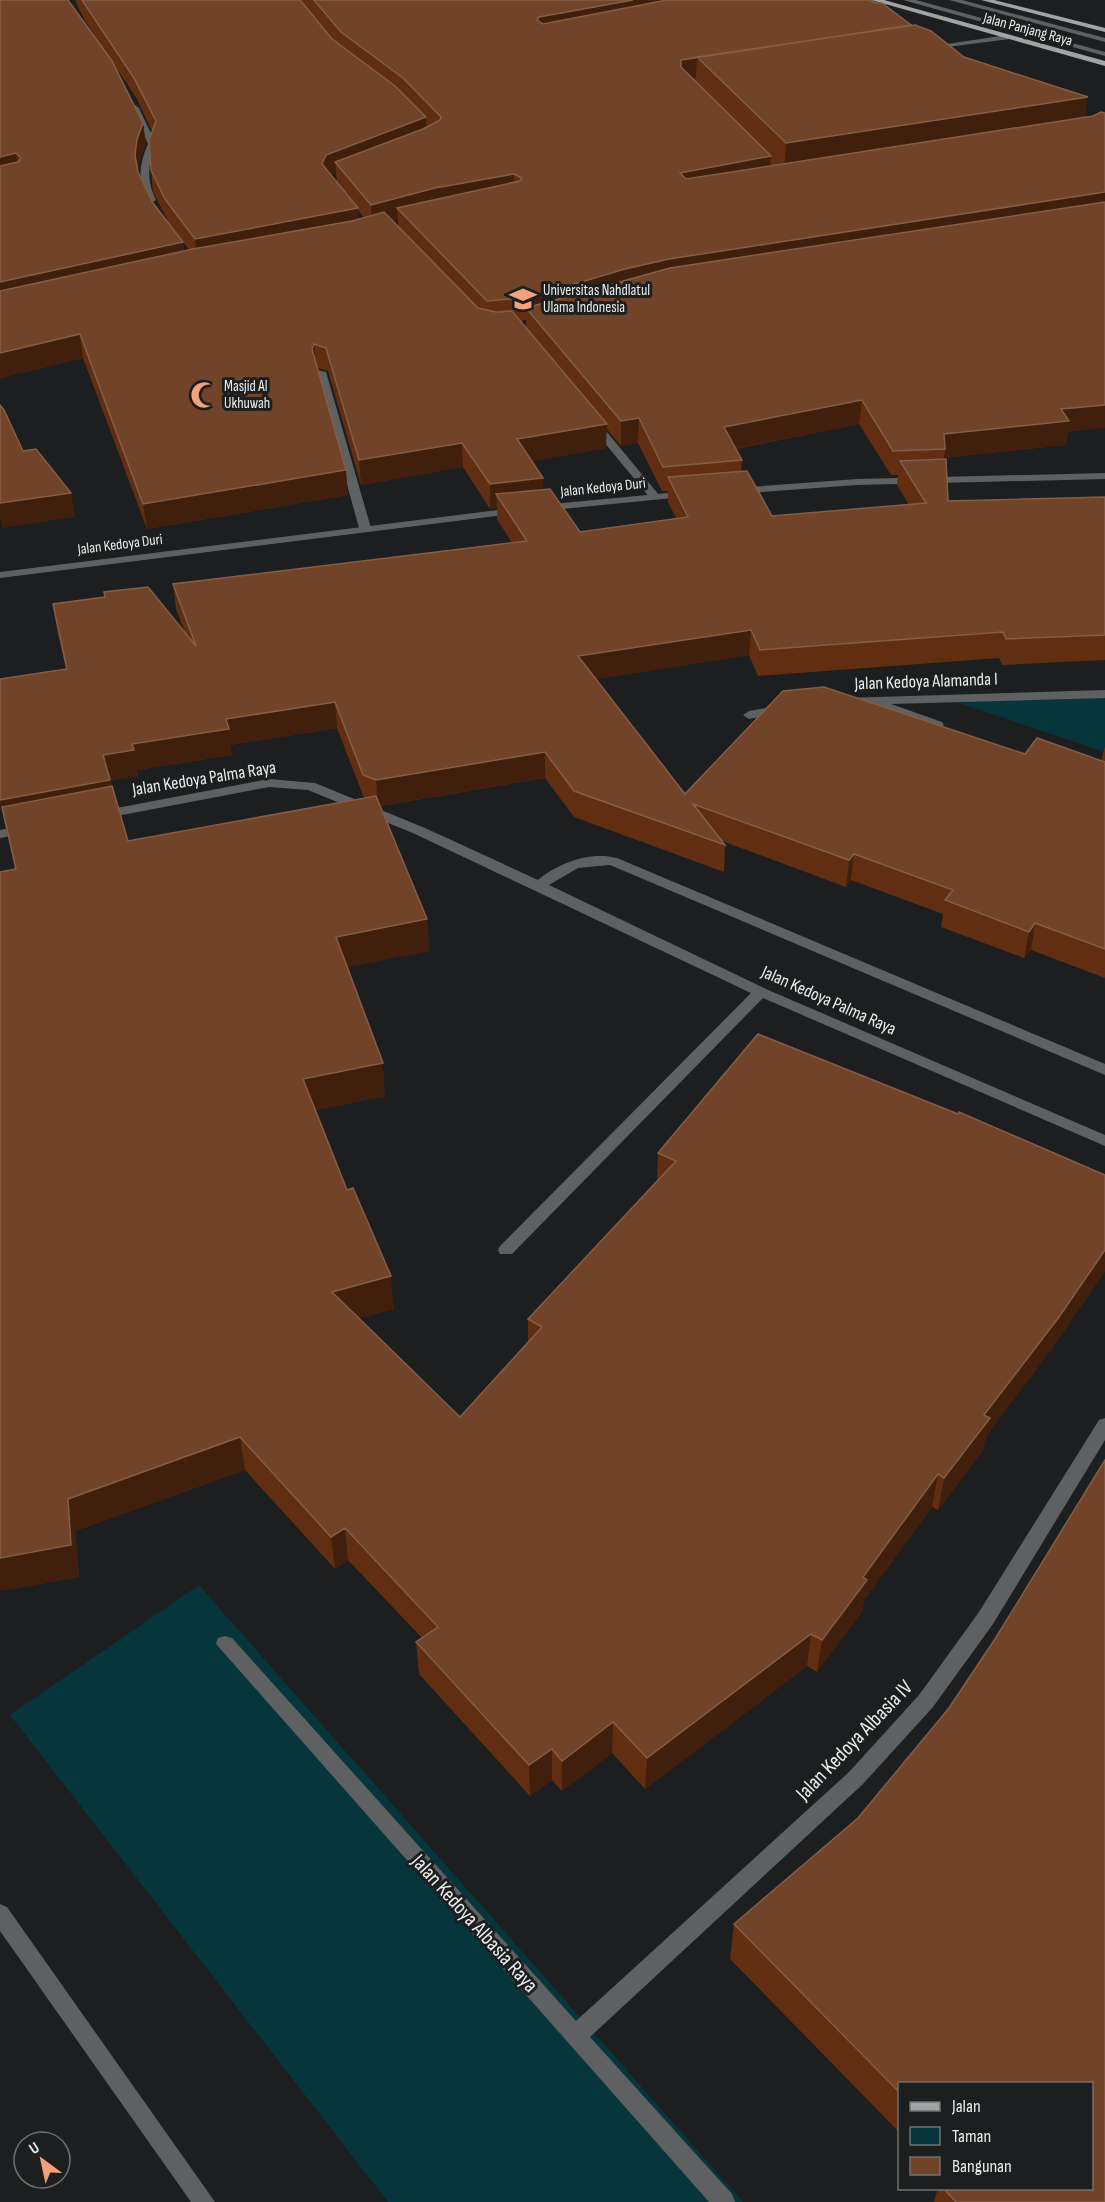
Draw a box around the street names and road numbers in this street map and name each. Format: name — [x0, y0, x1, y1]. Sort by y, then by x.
street label: Jalan Panjang Raya — [980, 8, 1075, 51]
street label: Jalan Kedoya Duri — [558, 474, 647, 502]
street label: Jalan Kedoya Duri — [75, 530, 164, 559]
street label: Jalan Kedoya Alamanda I — [853, 669, 998, 695]
street label: Jalan Kedoya Palma Raya — [130, 757, 278, 800]
street label: Jalan Kedoya Palma Raya — [757, 961, 899, 1040]
street label: Jalan Kedoya Albasia IV — [790, 1675, 918, 1806]
street label: Jalan Kedoya Albasia Raya — [405, 1849, 543, 1997]

